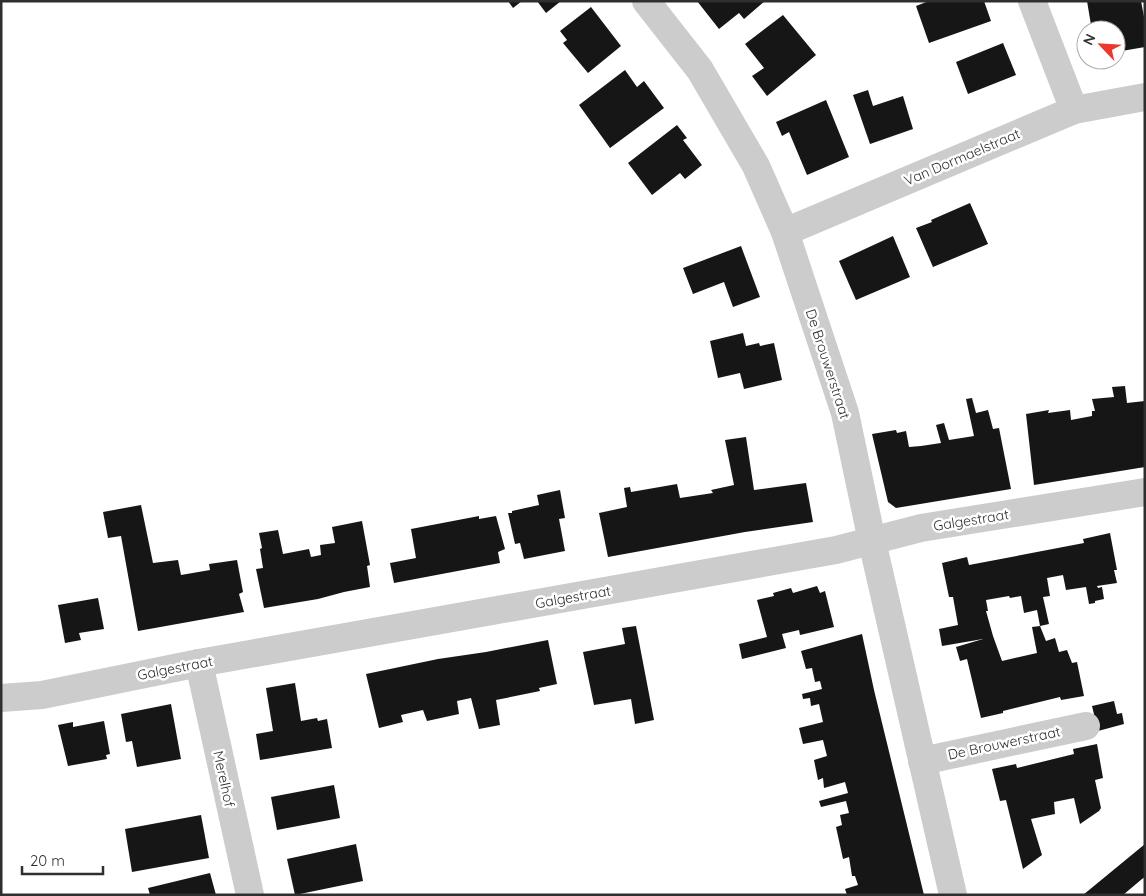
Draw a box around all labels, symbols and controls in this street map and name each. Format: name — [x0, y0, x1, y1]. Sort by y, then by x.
north arrow — [1076, 20, 1126, 70]
text: N — [1079, 31, 1100, 48]
street label: Van Dormaelstraat — [901, 124, 1023, 190]
street label: De Brouwerstraat — [802, 307, 854, 422]
street label: Galgestraat — [932, 505, 1010, 535]
street label: Galgestraat — [534, 581, 612, 612]
street label: Galgestraat — [136, 652, 214, 684]
street label: De Brouwerstraat — [946, 722, 1062, 764]
street label: Merelhof — [209, 749, 239, 809]
scale bar — [22, 844, 104, 876]
text: 20 m — [30, 851, 65, 870]

